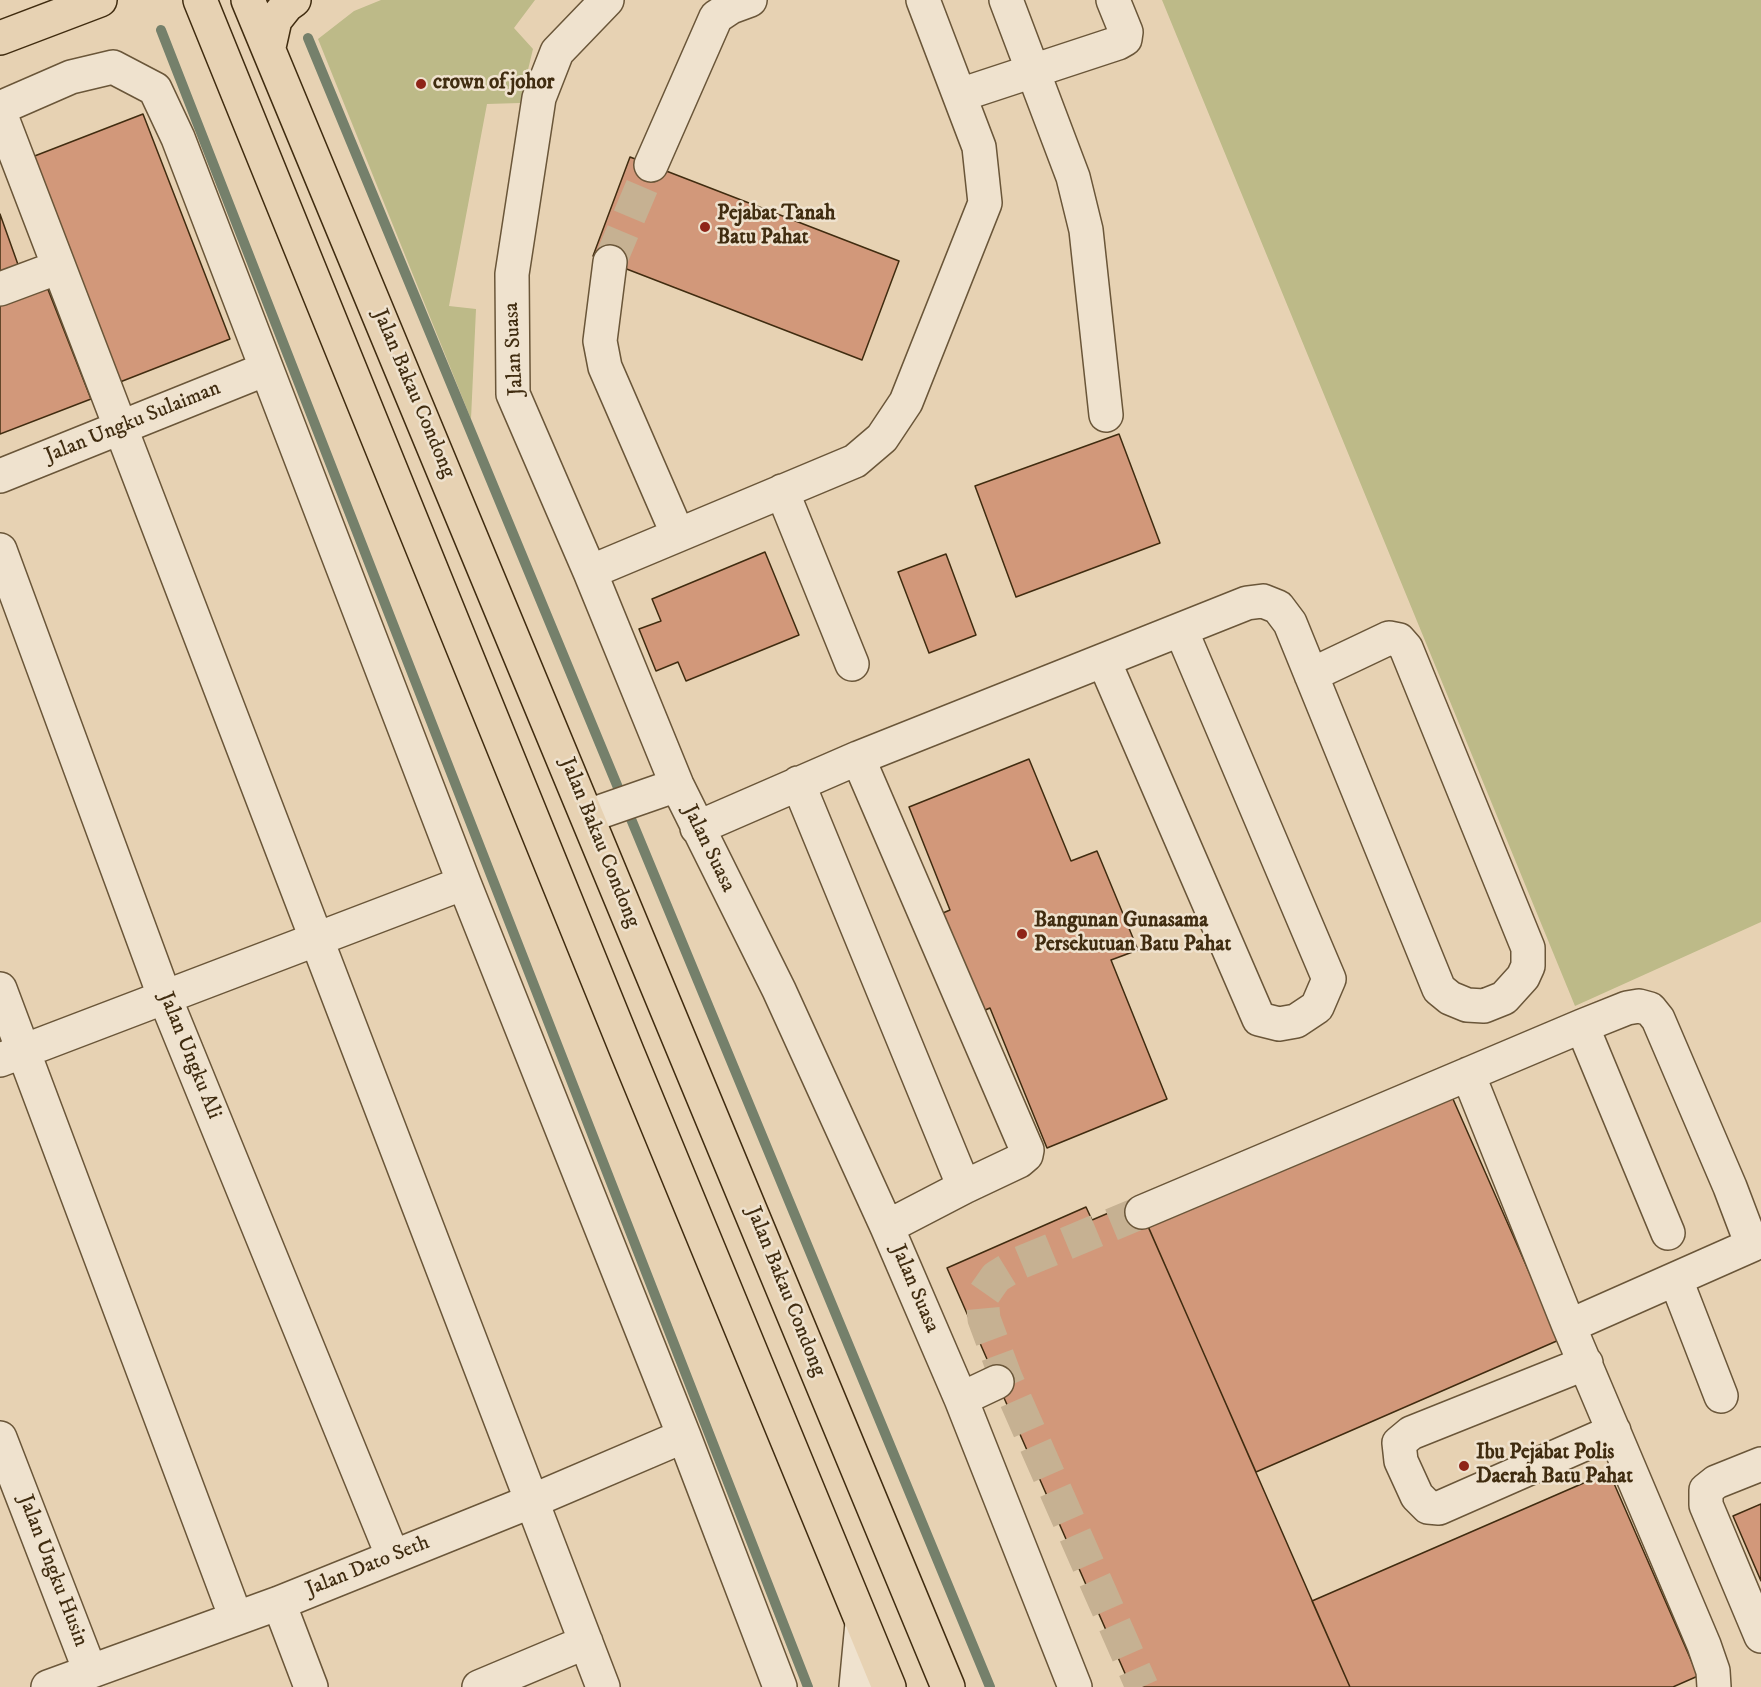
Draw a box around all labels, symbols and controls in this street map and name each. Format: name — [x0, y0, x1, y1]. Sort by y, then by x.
place label: crown of johor — [433, 71, 554, 97]
marker: crown of johor — [414, 77, 428, 91]
place label: Pejabat Tanah Batu Pahat — [717, 202, 835, 252]
marker: Pejabat Tanah Batu Pahat — [698, 220, 712, 234]
street label: Jalan Suasa — [500, 302, 530, 396]
street label: Jalan Bakau Condong — [366, 306, 460, 482]
street label: Jalan Ungku Sulaiman — [42, 376, 224, 470]
street label: Jalan Bakau Condong — [553, 754, 645, 932]
street label: Jalan Suasa — [676, 801, 740, 897]
place label: Bangunan Gunasama Persekutuan Batu Pahat — [1034, 909, 1231, 959]
marker: Bangunan Gunasama Persekutuan Batu Pahat — [1015, 927, 1029, 941]
street label: Jalan Ungku Ali — [152, 989, 226, 1123]
street label: Jalan Bakau Condong — [739, 1203, 831, 1381]
street label: Jalan Suasa — [884, 1241, 944, 1337]
place label: Ibu Pejabat Polis Daerah Batu Pahat — [1476, 1441, 1633, 1491]
marker: Ibu Pejabat Polis Daerah Batu Pahat — [1457, 1459, 1471, 1473]
street label: Jalan Ungku Husin — [12, 1492, 92, 1650]
street label: Jalan Dato Seth — [303, 1531, 433, 1603]

